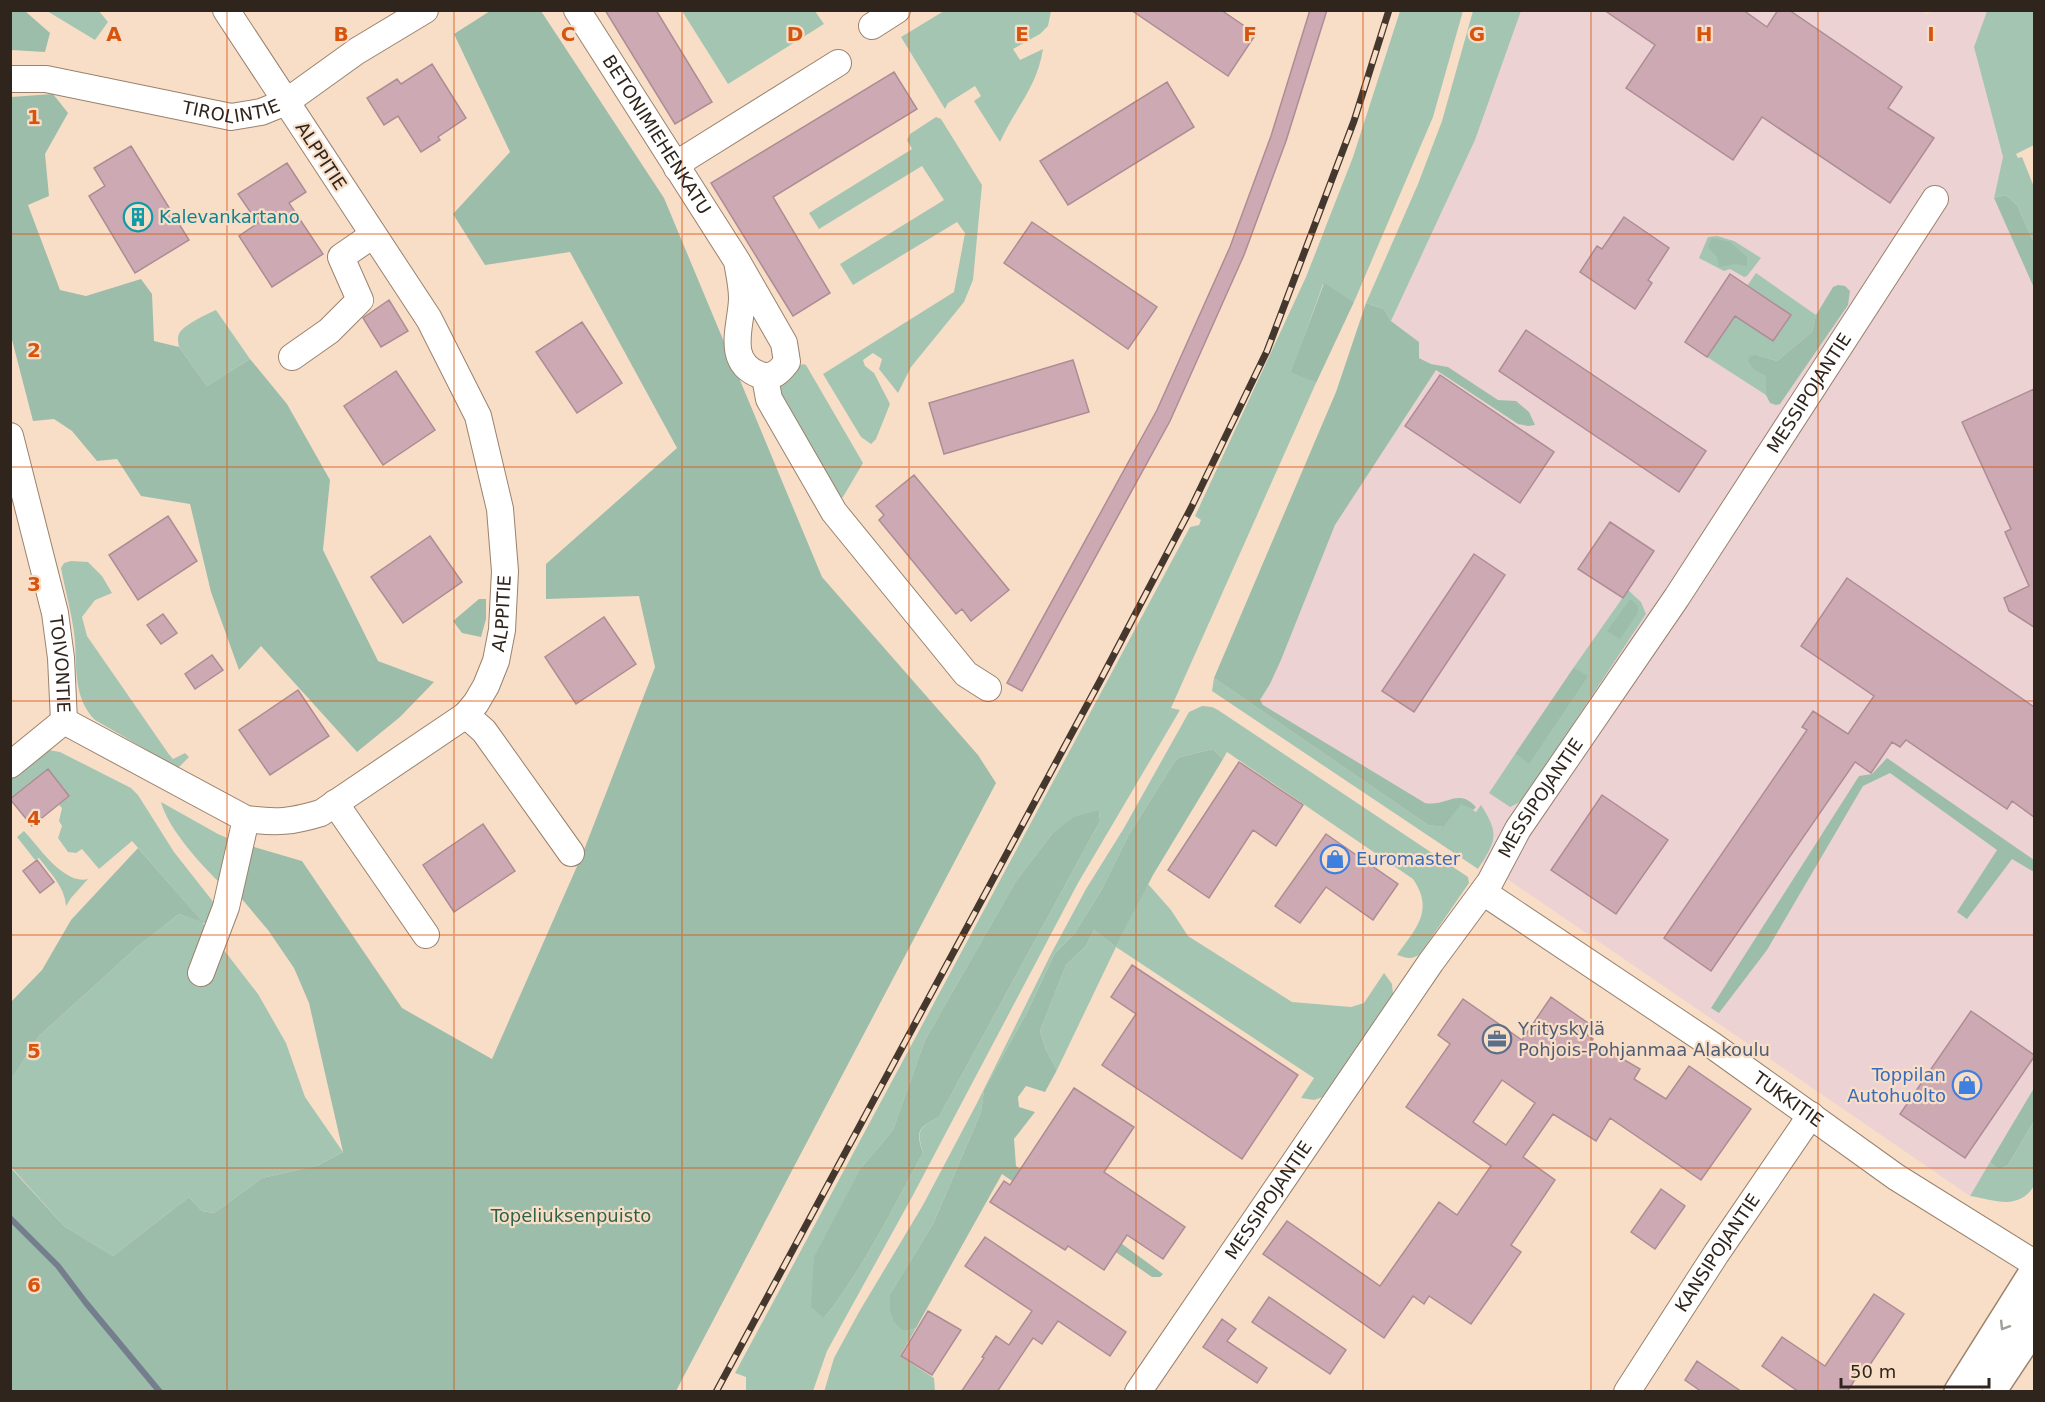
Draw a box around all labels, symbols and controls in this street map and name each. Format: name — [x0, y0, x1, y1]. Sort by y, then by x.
text: A — [106, 22, 122, 46]
text: B — [333, 22, 349, 46]
text: C — [561, 22, 575, 46]
text: D — [787, 22, 803, 46]
text: E — [1015, 22, 1029, 46]
text: F — [1243, 22, 1257, 46]
text: G — [1469, 22, 1485, 46]
text: H — [1696, 22, 1712, 46]
text: I — [1927, 22, 1935, 46]
street label: BETONIMIEHENKATU — [598, 51, 716, 218]
street label: TIROLINTIE — [179, 95, 283, 127]
text: 1 — [27, 105, 41, 129]
street label: ALPPITIE — [292, 118, 351, 194]
building icon: Kalevankartano — [122, 201, 154, 233]
place label: Kalevankartano — [159, 206, 300, 227]
street label: MESSIPOJANTIE — [1762, 329, 1855, 457]
text: 2 — [27, 338, 41, 362]
text: 3 — [27, 572, 41, 596]
street label: ALPPITIE — [487, 575, 515, 654]
street label: TOIVONTIE — [45, 613, 75, 713]
street label: MESSIPOJANTIE — [1494, 734, 1587, 861]
text: 4 — [27, 806, 41, 830]
shop icon: Euromaster — [1319, 843, 1351, 875]
place label: Euromaster — [1356, 848, 1461, 869]
place label: Yrityskylä Pohjois-Pohjanmaa Alakoulu — [1517, 1018, 1770, 1060]
office icon: Yrityskylä Pohjois-Pohjanmaa Alakoulu — [1481, 1023, 1513, 1055]
text: 5 — [27, 1039, 41, 1063]
place label: Toppilan Autohuolto — [1847, 1064, 1946, 1106]
street label: TUKKITIE — [1749, 1066, 1827, 1131]
shop icon: Toppilan Autohuolto — [1951, 1069, 1983, 1101]
street label: MESSIPOJANTIE — [1221, 1137, 1316, 1263]
street label: KANSIPOJANTIE — [1670, 1190, 1764, 1316]
park label: Topeliuksenpuisto — [490, 1205, 651, 1226]
text: 6 — [27, 1273, 41, 1297]
one-way arrow — [1999, 1320, 2011, 1330]
scale bar — [1841, 1351, 1990, 1389]
text: 50 m — [1850, 1361, 1896, 1382]

